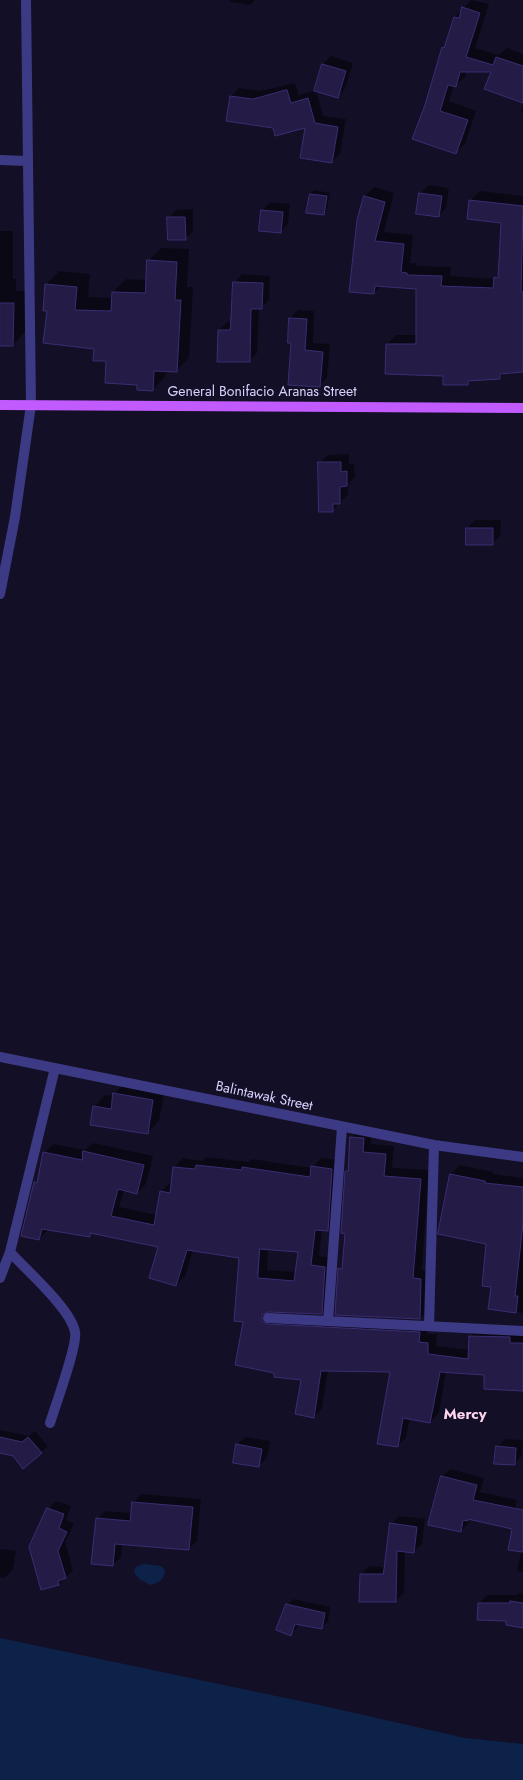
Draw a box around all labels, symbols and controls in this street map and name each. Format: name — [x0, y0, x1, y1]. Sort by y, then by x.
street label: General Bonifacio Aranas Street — [167, 385, 357, 401]
street label: Balintawak Street — [214, 1079, 314, 1115]
district label: Mercy — [443, 1406, 487, 1424]

